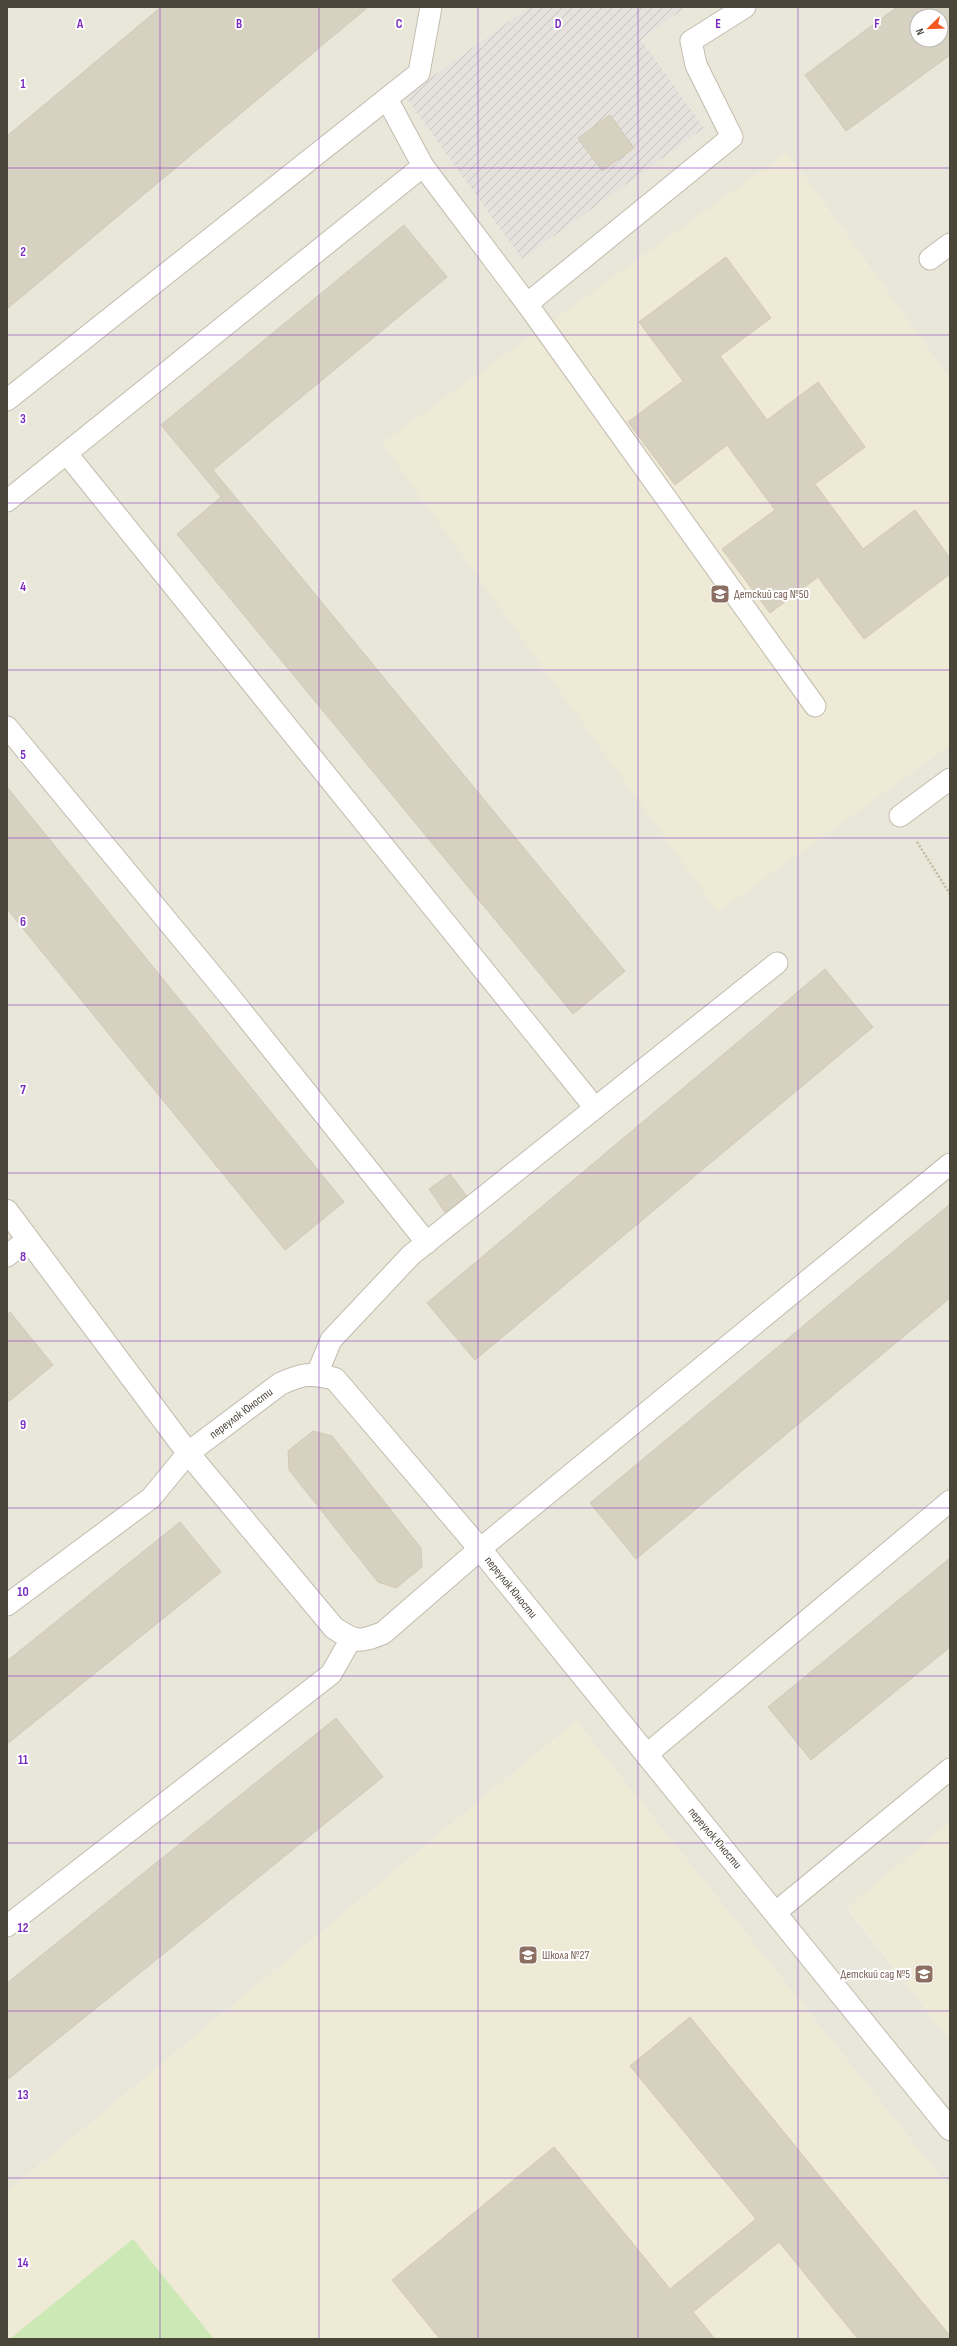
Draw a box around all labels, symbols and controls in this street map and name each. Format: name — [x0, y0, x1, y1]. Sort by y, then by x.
north arrow — [909, 8, 949, 48]
text: A — [76, 16, 84, 32]
text: B — [236, 16, 242, 32]
text: C — [396, 16, 403, 32]
text: D — [555, 16, 562, 32]
text: E — [715, 16, 721, 32]
text: F — [874, 16, 880, 32]
text: N — [913, 26, 927, 37]
text: 1 — [20, 76, 26, 92]
text: 2 — [20, 244, 26, 260]
text: 3 — [20, 411, 26, 427]
text: 4 — [20, 579, 26, 595]
school or university icon: Детский сад №50 — [709, 583, 731, 605]
place label: Детский сад №50 — [734, 587, 809, 602]
text: 5 — [20, 747, 26, 763]
text: 6 — [20, 914, 26, 930]
text: 7 — [20, 1082, 26, 1098]
text: 8 — [20, 1249, 26, 1265]
street label: переулок Юности — [207, 1385, 276, 1442]
text: 9 — [20, 1417, 26, 1433]
street label: переулок Юности — [481, 1553, 540, 1621]
text: 10 — [17, 1584, 29, 1600]
text: 11 — [18, 1752, 28, 1768]
street label: переулок Юности — [685, 1805, 745, 1872]
text: 12 — [18, 1920, 29, 1936]
school or university icon: Школа №27 — [517, 1944, 539, 1966]
place label: Школа №27 — [542, 1948, 589, 1963]
school or university icon: Детский сад №5 — [913, 1963, 935, 1985]
place label: Детский сад №5 — [840, 1967, 910, 1982]
text: 13 — [18, 2087, 29, 2103]
text: 14 — [17, 2255, 29, 2271]

